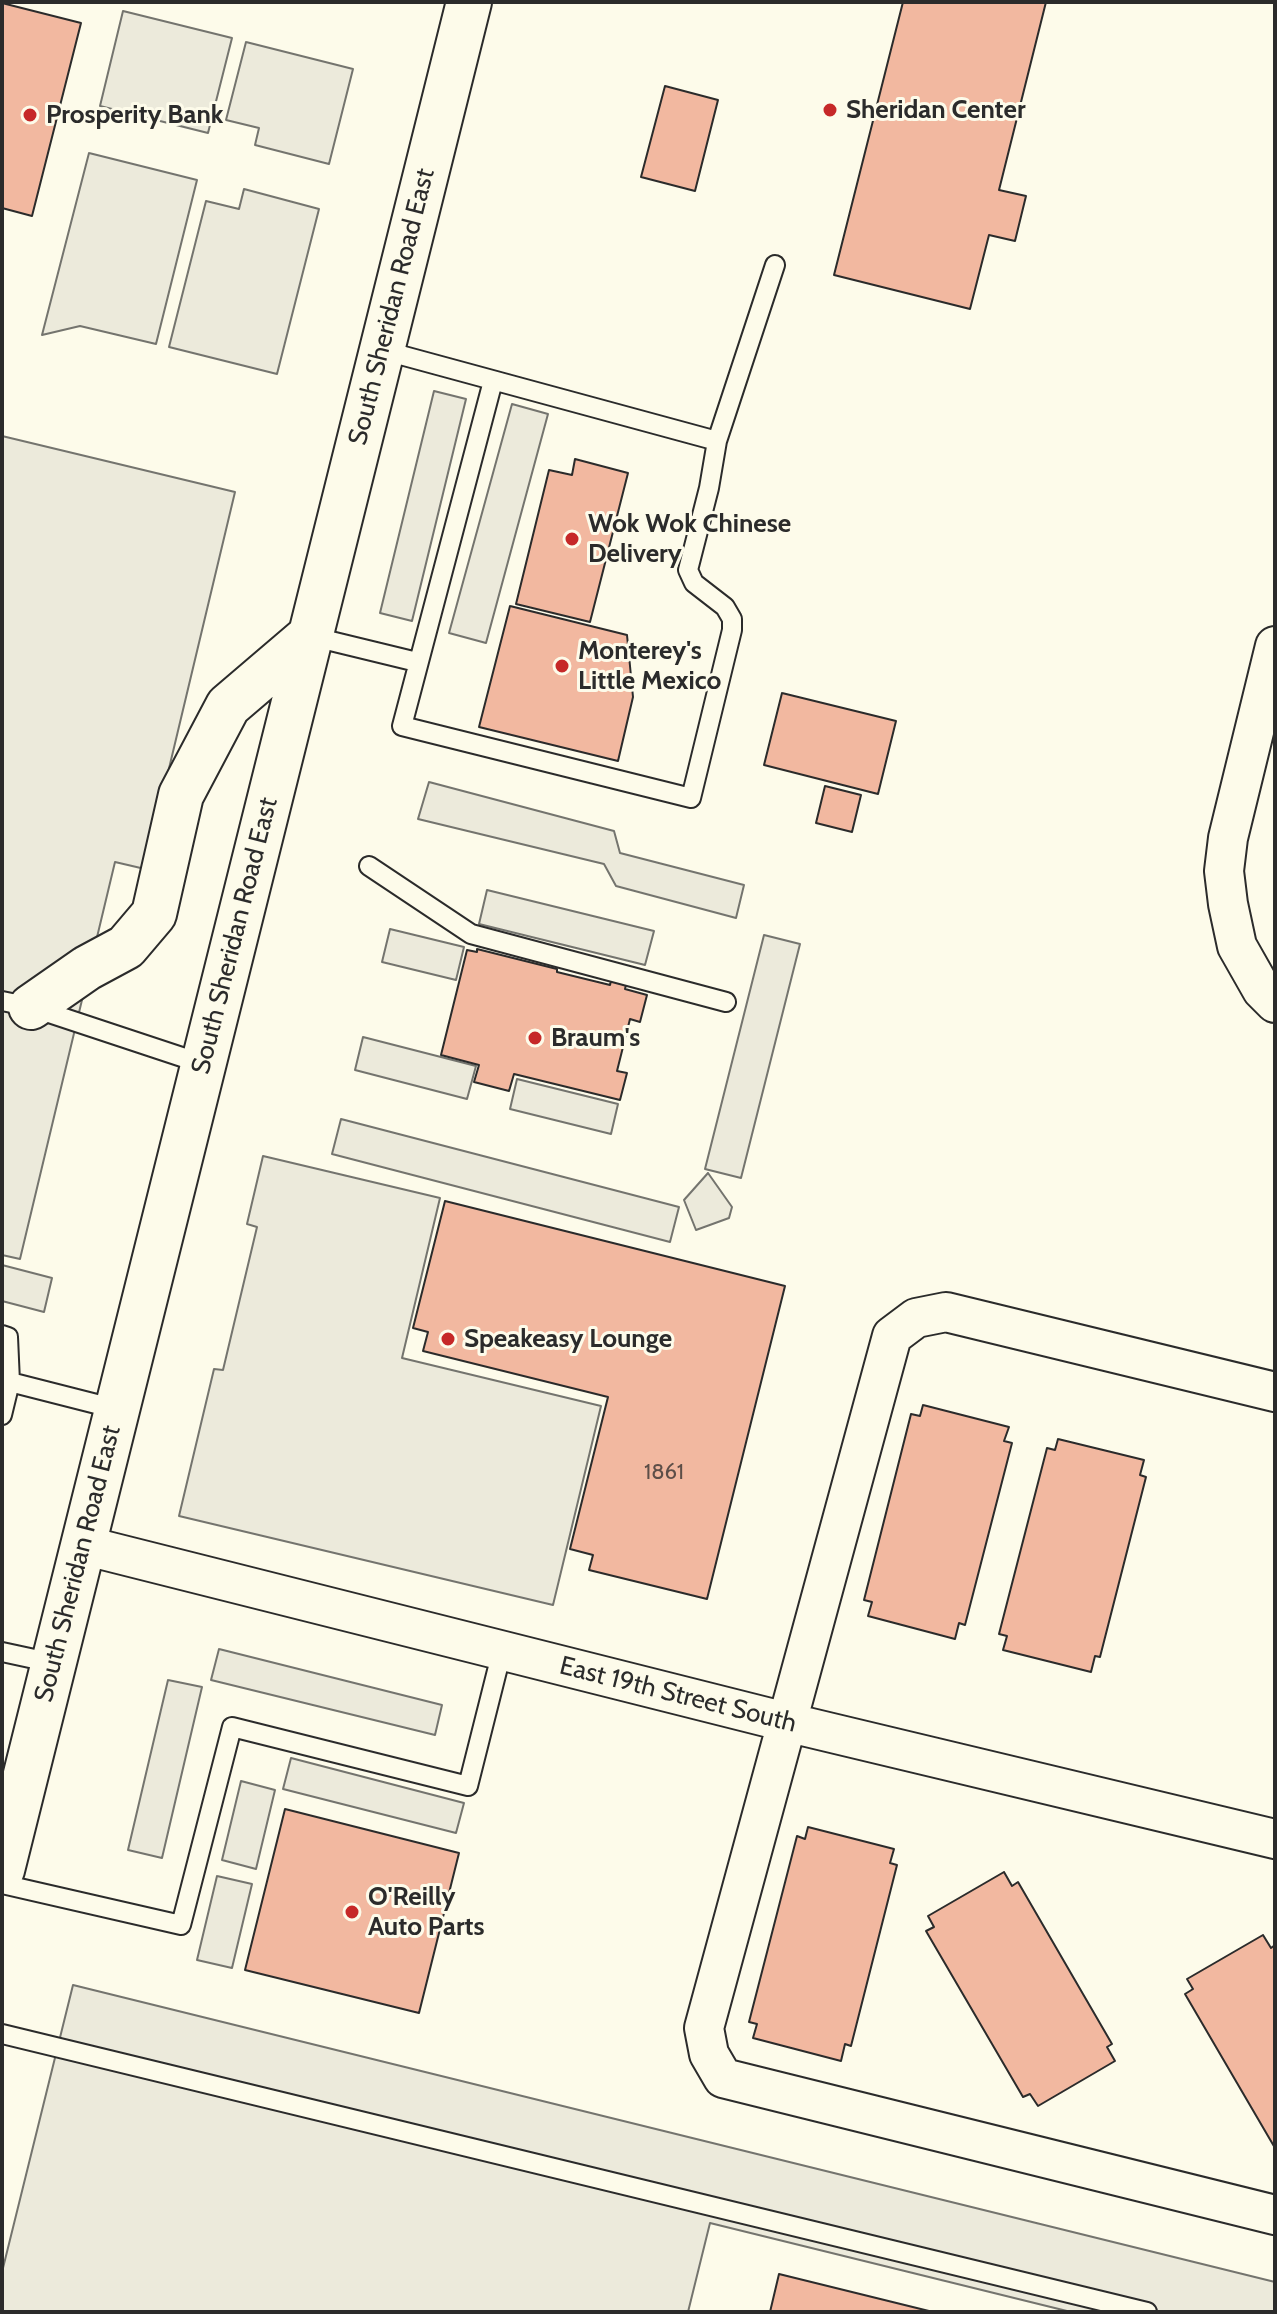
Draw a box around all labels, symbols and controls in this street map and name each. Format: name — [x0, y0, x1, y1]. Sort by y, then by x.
place label: Sheridan Center — [846, 94, 1026, 126]
place label: Prosperity Bank — [46, 99, 223, 131]
marker: Sheridan Center — [821, 101, 839, 119]
marker: Prosperity Bank — [21, 106, 39, 124]
street label: South Sheridan Road East — [343, 165, 441, 449]
place label: Wok Wok Chinese Delivery — [588, 508, 791, 570]
marker: Wok Wok Chinese Delivery — [563, 530, 581, 548]
place label: Monterey's Little Mexico — [578, 635, 721, 696]
marker: Monterey's Little Mexico — [553, 657, 571, 675]
street label: South Sheridan Road East — [186, 794, 284, 1078]
place label: Braum's — [551, 1022, 640, 1054]
marker: Braum's — [526, 1029, 544, 1047]
place label: Speakeasy Lounge — [464, 1323, 672, 1355]
marker: Speakeasy Lounge — [439, 1330, 457, 1348]
street label: South Sheridan Road East — [29, 1422, 127, 1706]
house number: 1861 — [644, 1460, 684, 1486]
street label: East 19th Street South — [556, 1650, 800, 1740]
place label: O'Reilly Auto Parts — [368, 1881, 484, 1942]
marker: O'Reilly Auto Parts — [343, 1903, 361, 1921]

